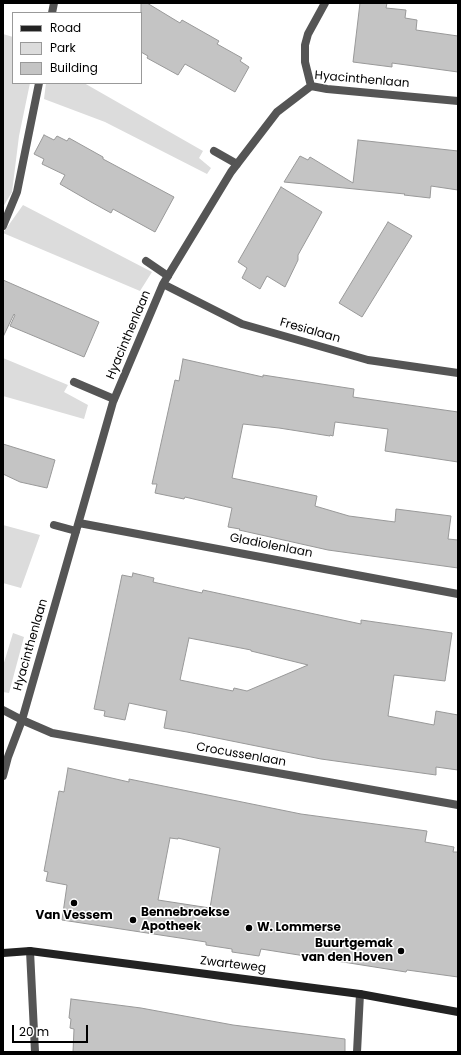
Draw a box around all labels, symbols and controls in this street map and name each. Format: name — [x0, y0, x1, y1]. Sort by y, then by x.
legend — [12, 12, 142, 84]
text: Road — [50, 19, 81, 36]
text: Park — [50, 39, 76, 56]
text: Building — [50, 59, 98, 76]
street label: Hyacinthenlaan — [314, 69, 410, 91]
street label: Hyacinthenlaan — [104, 288, 154, 382]
street label: Fresialaan — [278, 316, 342, 346]
street label: Gladiolenlaan — [228, 531, 314, 561]
street label: Hyacinthenlaan — [11, 597, 51, 693]
street label: Crocussenlaan — [195, 740, 287, 770]
marker: Van Vessem — [69, 898, 79, 908]
place label: Bennebroekse Apotheek — [141, 906, 230, 934]
place label: Van Vessem — [35, 909, 113, 923]
marker: Bennebroekse Apotheek — [128, 915, 138, 925]
place label: W. Lommerse — [257, 921, 341, 935]
marker: W. Lommerse — [244, 923, 254, 933]
place label: Buurtgemak van den Hoven — [301, 937, 393, 965]
marker: Buurtgemak van den Hoven — [396, 946, 406, 956]
street label: Zwarteweg — [199, 954, 267, 976]
scale bar — [14, 1017, 90, 1043]
text: 20 m — [19, 1023, 49, 1040]

